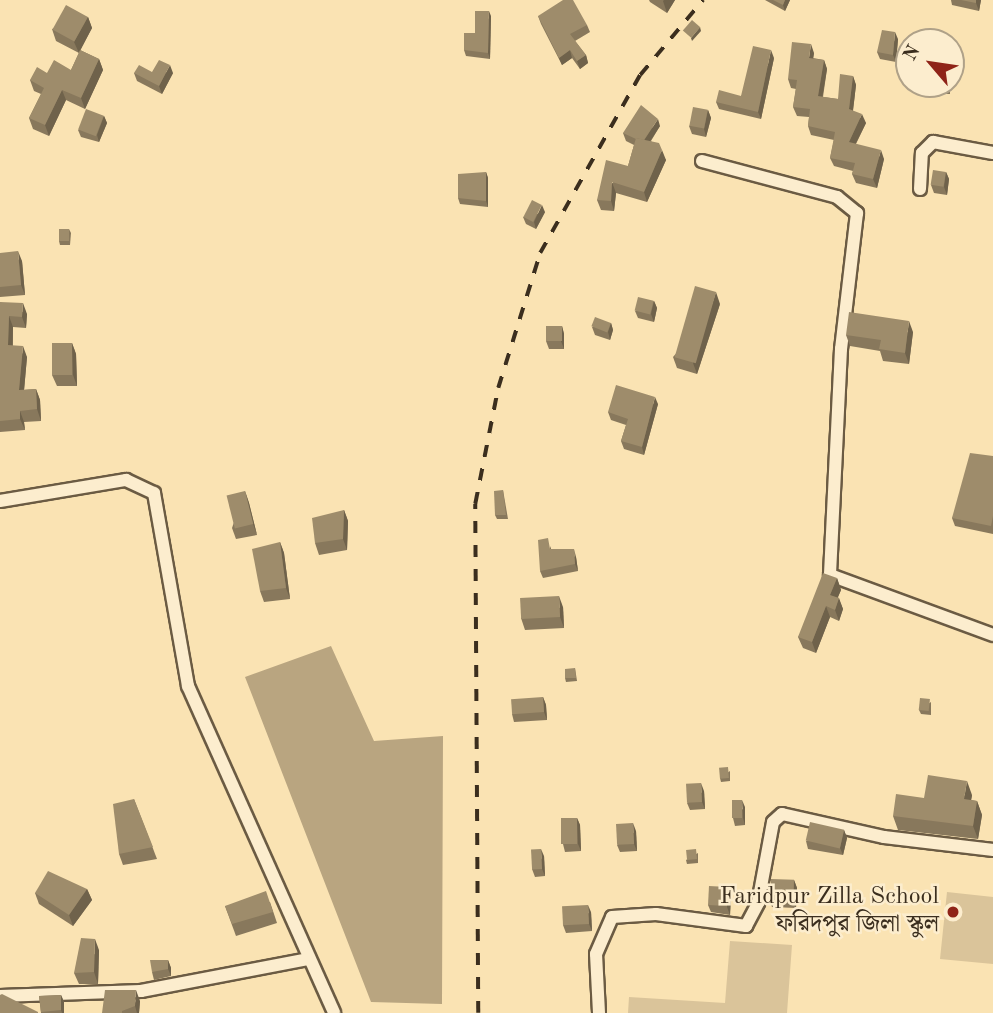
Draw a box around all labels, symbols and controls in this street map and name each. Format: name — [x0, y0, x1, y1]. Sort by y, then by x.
north arrow — [895, 28, 965, 98]
text: N — [901, 43, 925, 65]
place label: Faridpur Zilla School ফরিদপুর জিলা স্কুল — [719, 884, 939, 940]
marker: Faridpur Zilla School ফরিদপুর জিলা স্কুল — [945, 904, 961, 920]

